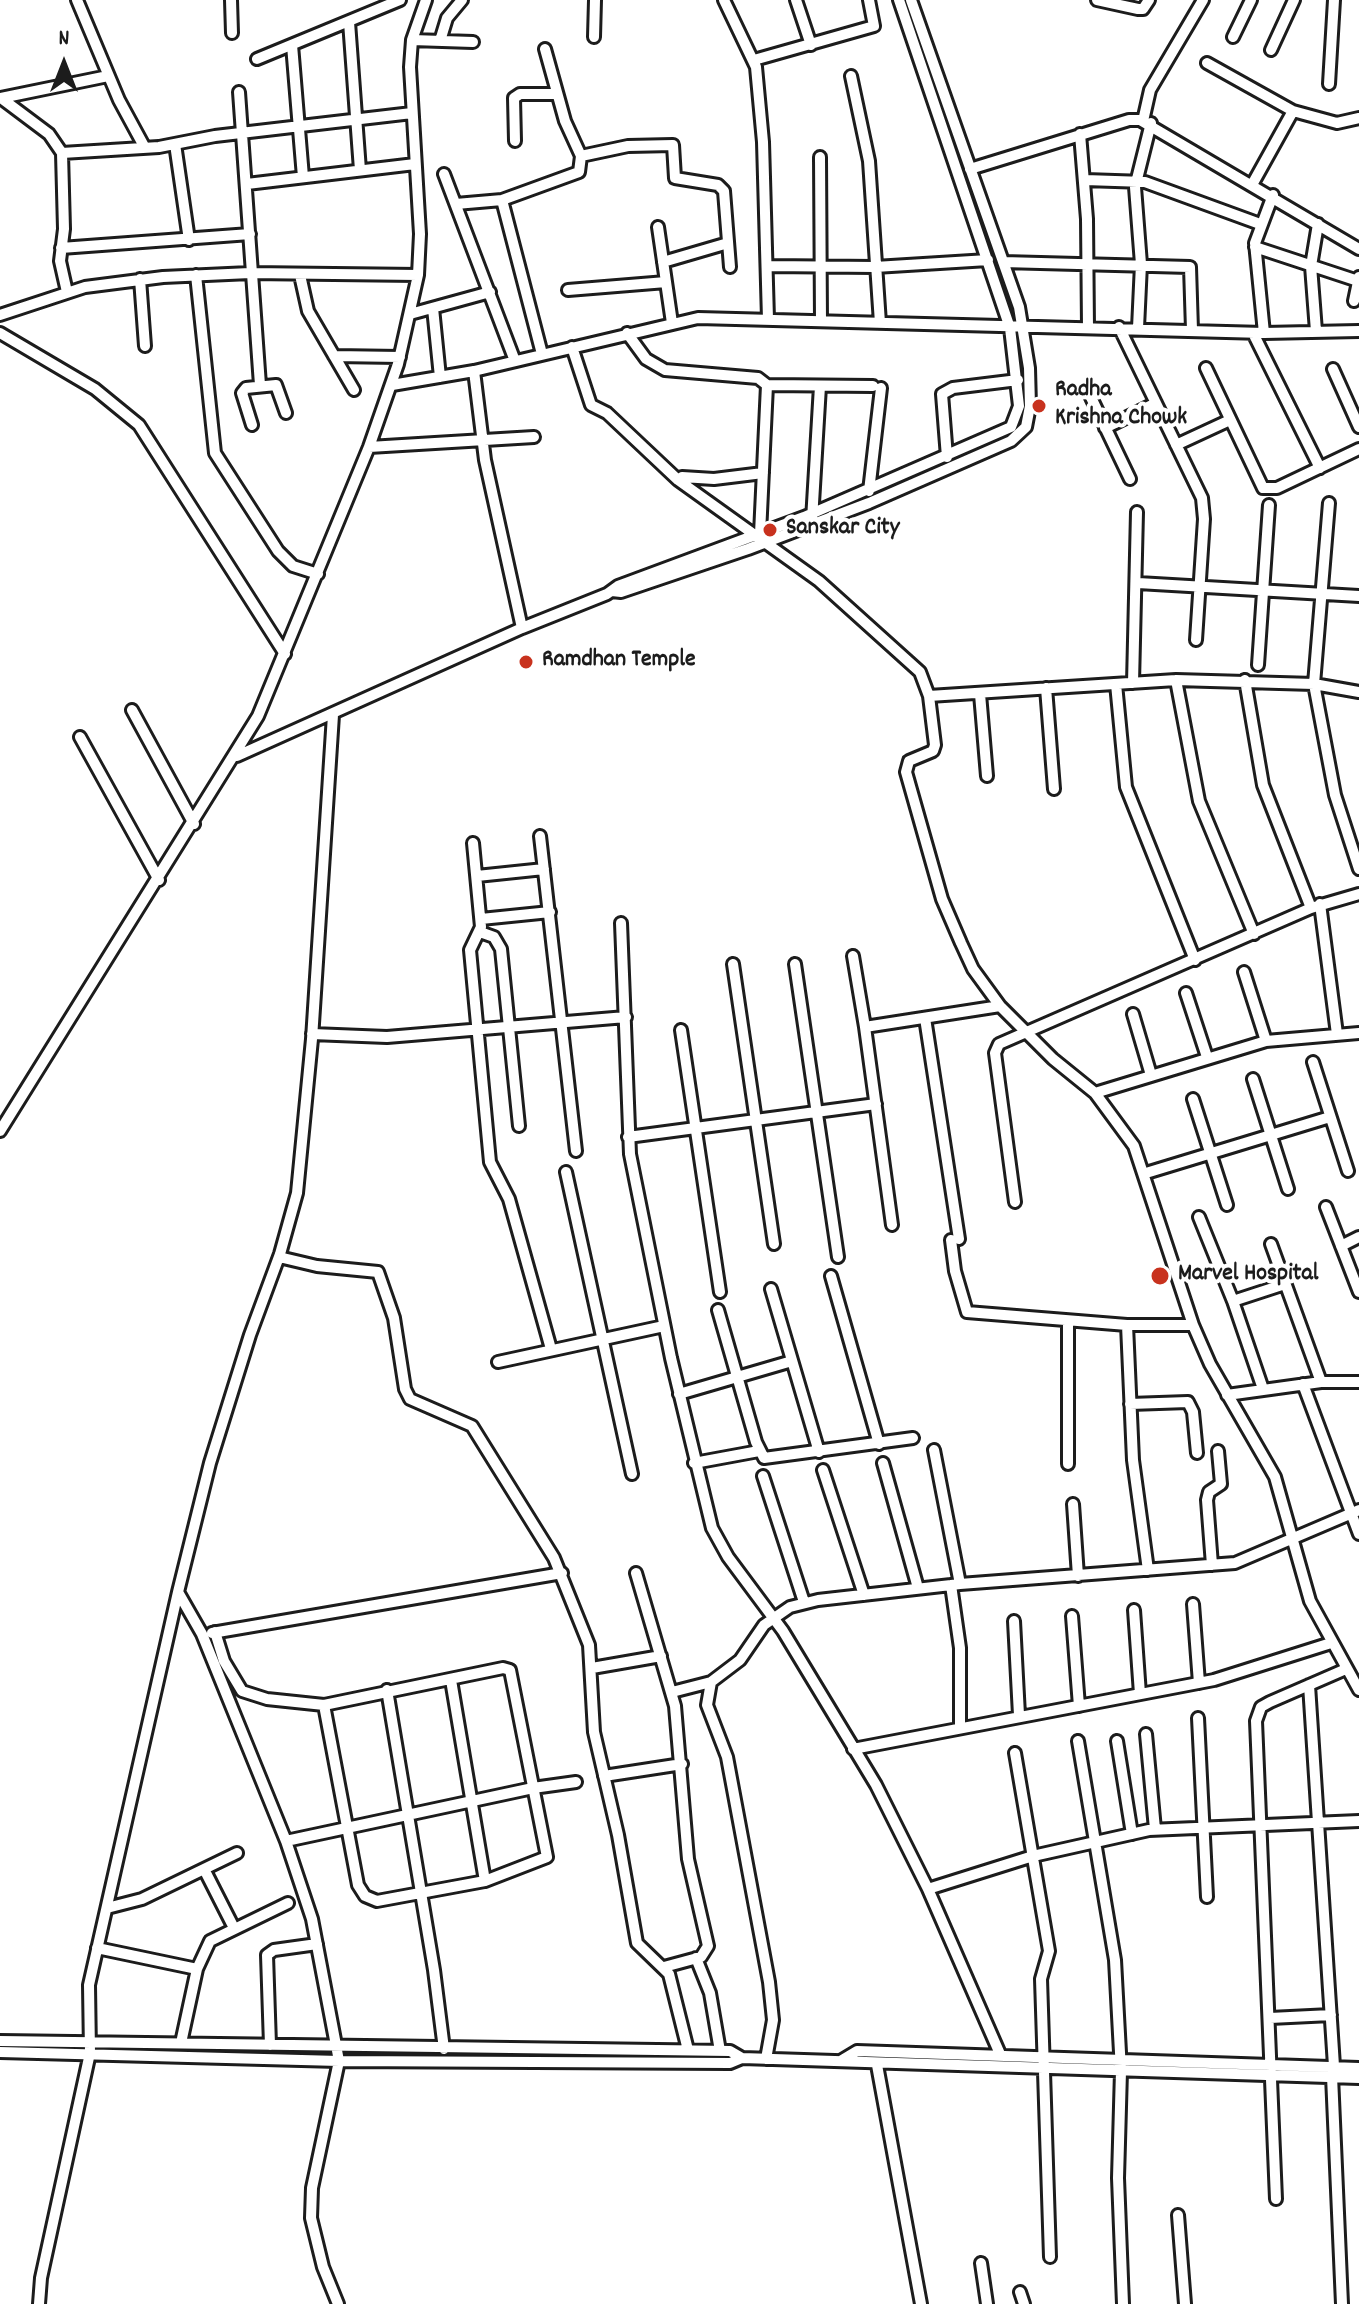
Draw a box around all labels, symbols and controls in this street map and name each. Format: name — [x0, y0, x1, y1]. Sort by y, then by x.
north arrow — [24, 24, 104, 104]
text: N — [59, 24, 69, 55]
place label: Radha Krishna Chowk — [1055, 378, 1187, 434]
marker: Radha Krishna Chowk — [1030, 397, 1048, 415]
place label: Sanskar City — [786, 516, 899, 544]
marker: Sanskar City — [761, 521, 779, 539]
place label: Ramdhan Temple — [542, 648, 696, 676]
marker: Ramdhan Temple — [517, 653, 535, 671]
place label: Marvel Hospital — [1178, 1262, 1318, 1290]
marker: Marvel Hospital — [1149, 1265, 1171, 1287]

